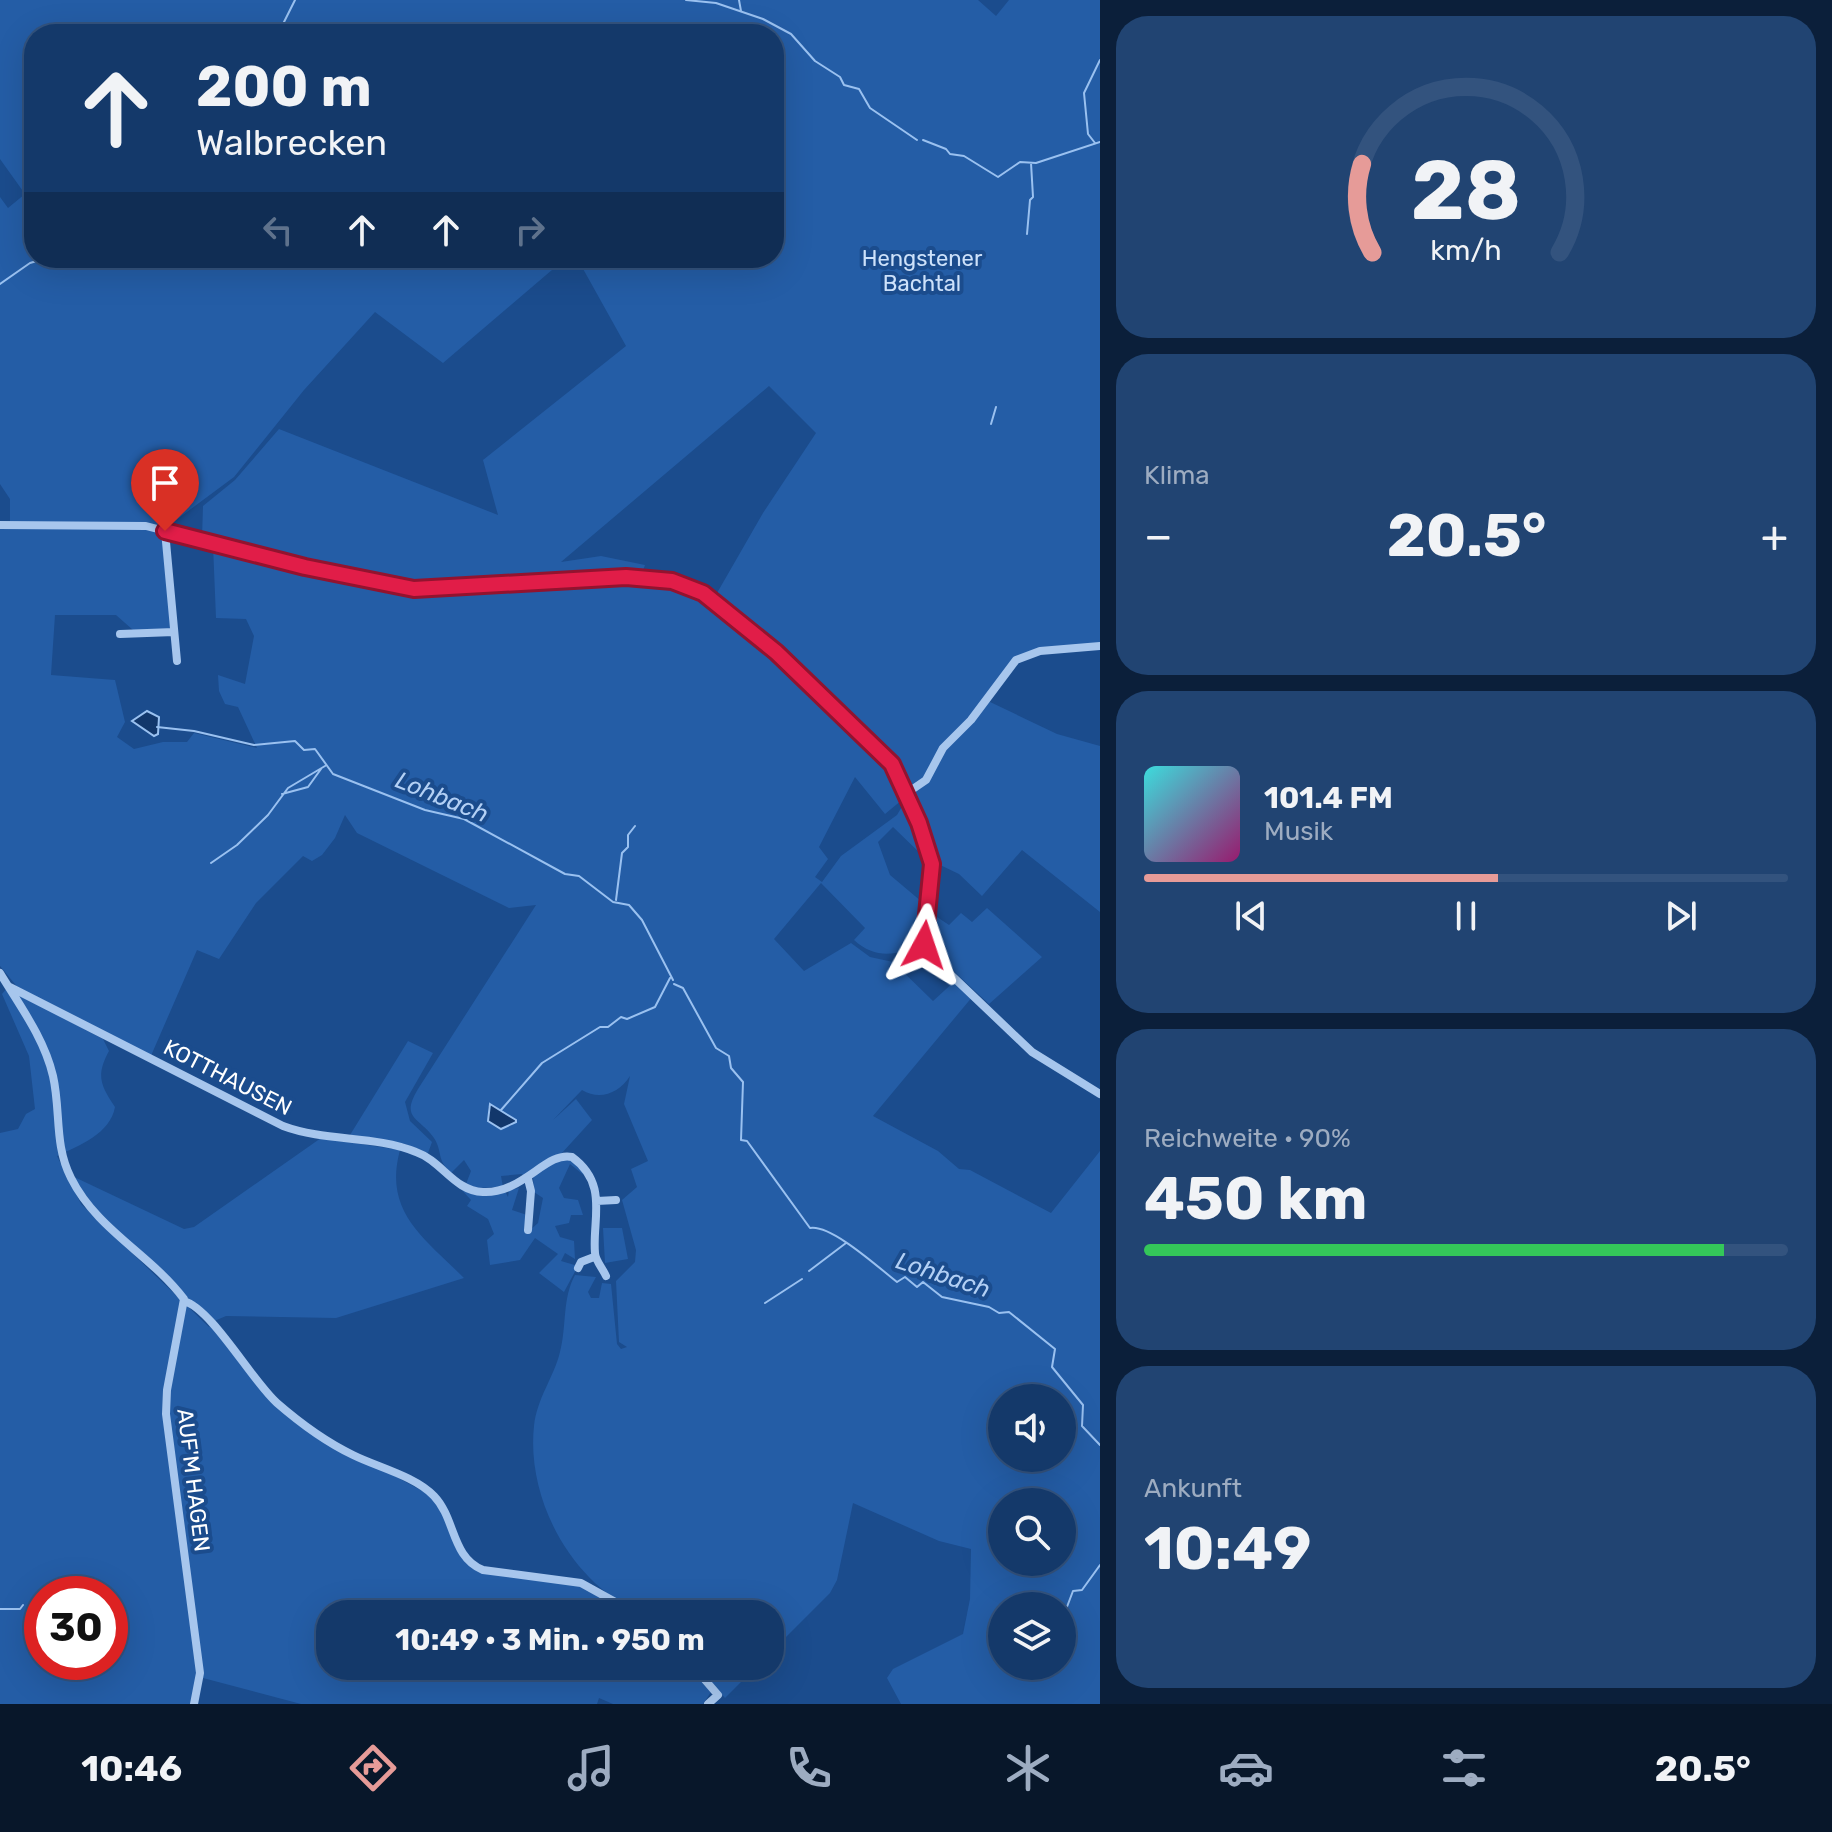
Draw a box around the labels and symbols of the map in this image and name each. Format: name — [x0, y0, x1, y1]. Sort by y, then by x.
park label: Hengstener Bachtal — [862, 245, 983, 297]
pin — [131, 449, 199, 531]
water label: Lohbach — [392, 766, 492, 828]
position arrow — [882, 903, 966, 987]
street label: KOTTHAUSEN — [159, 1034, 296, 1121]
water label: Lohbach — [892, 1247, 994, 1303]
street label: AUF'M HAGEN — [171, 1407, 216, 1553]
speed limit sign: 30 — [24, 1576, 128, 1680]

